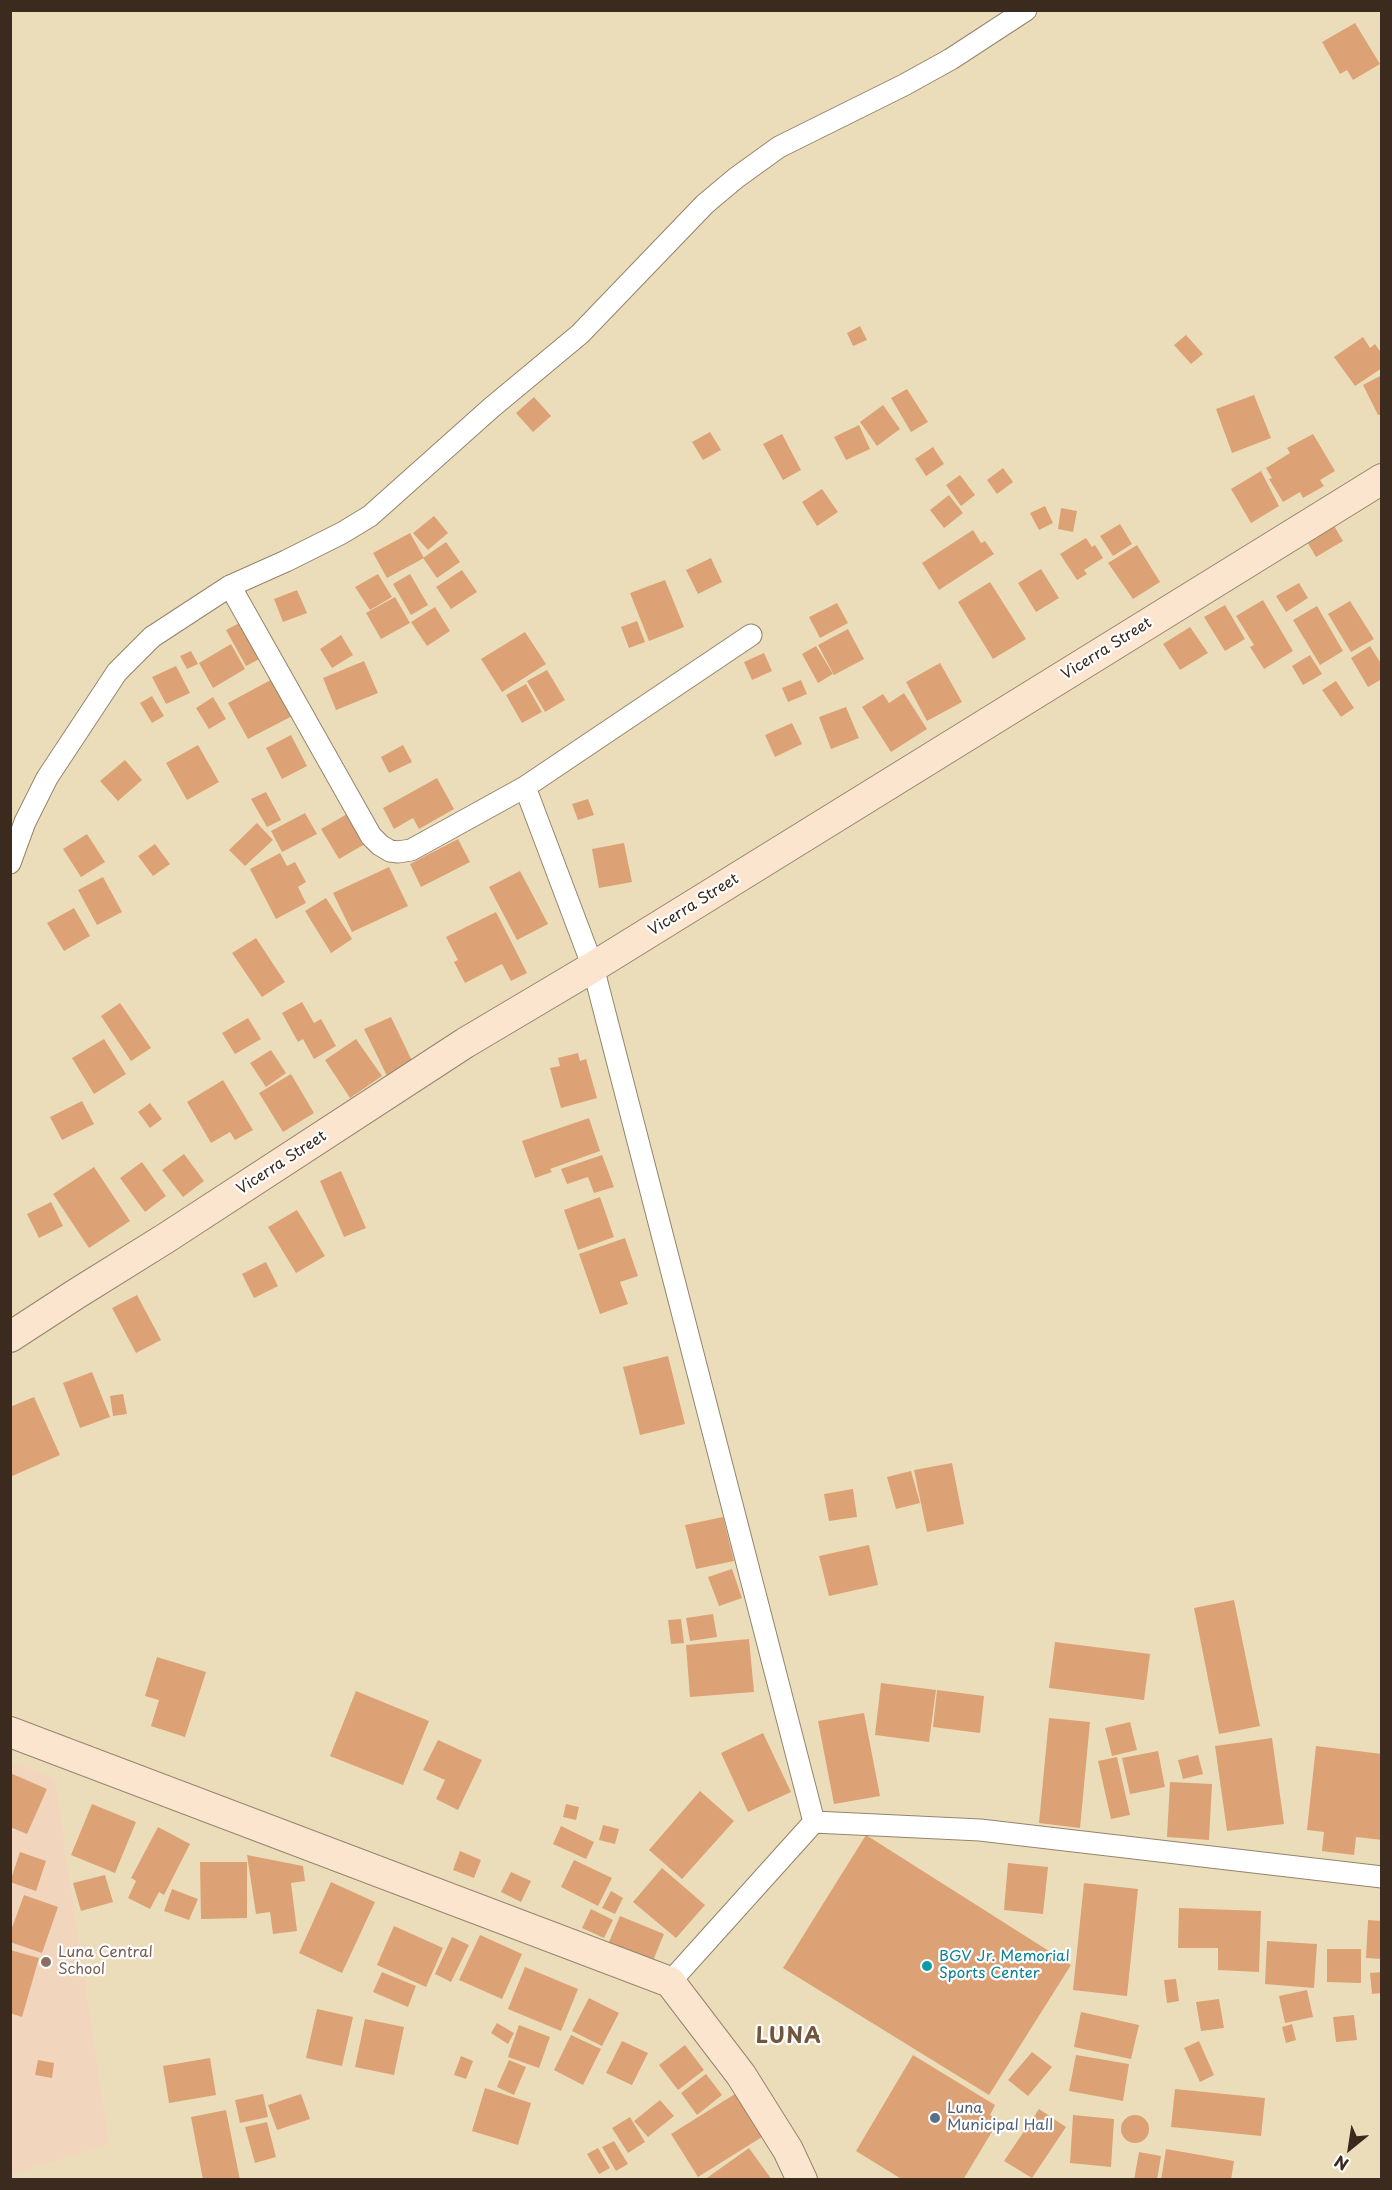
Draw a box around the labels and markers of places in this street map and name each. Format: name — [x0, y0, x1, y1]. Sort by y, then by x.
place label: Luna Central School — [58, 1944, 153, 1979]
place label: BGV Jr. Memorial Sports Center — [939, 1948, 1070, 1983]
marker: Luna Central School — [39, 1955, 53, 1969]
marker: BGV Jr. Memorial Sports Center — [920, 1959, 934, 1973]
place label: Luna Municipal Hall — [947, 2100, 1053, 2135]
marker: Luna Municipal Hall — [928, 2111, 942, 2125]

